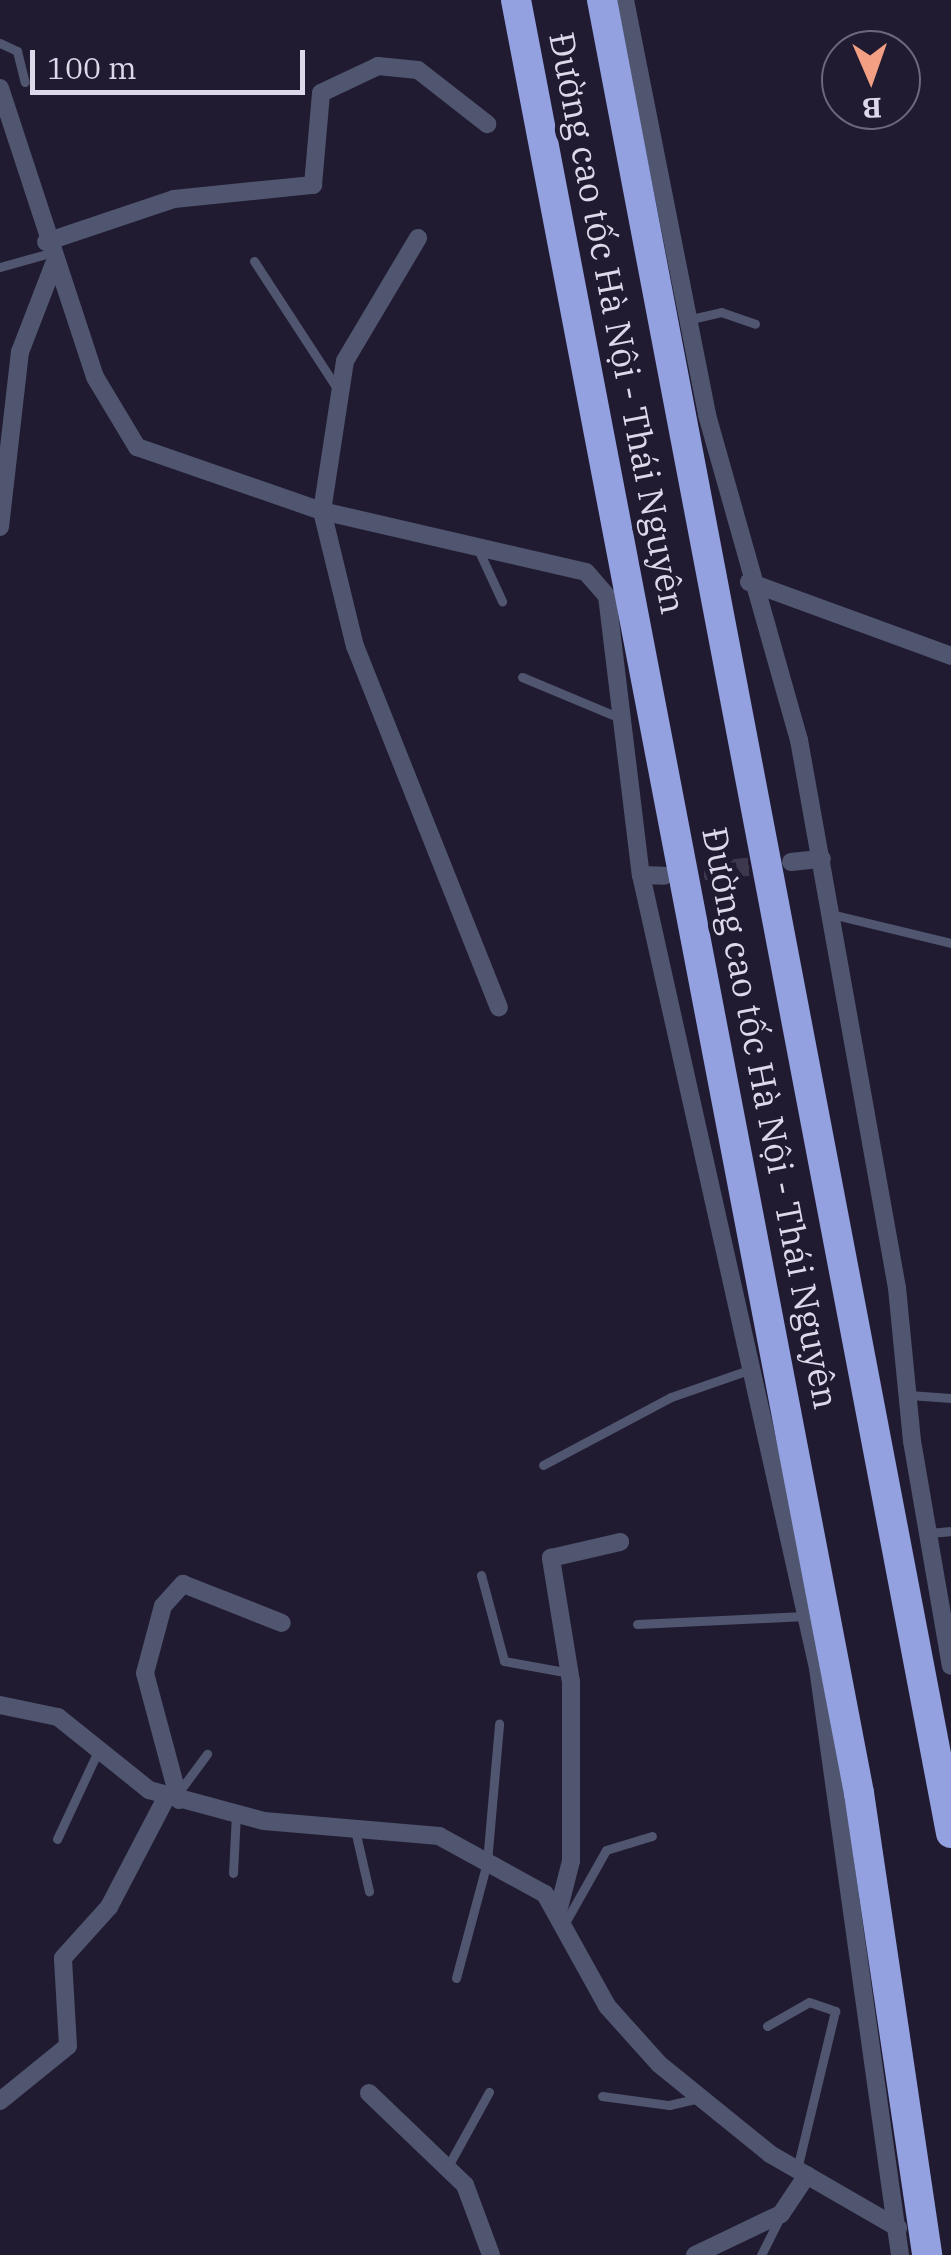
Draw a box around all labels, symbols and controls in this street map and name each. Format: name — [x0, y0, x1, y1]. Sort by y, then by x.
street label: Đường cao tốc Hà Nội - Thái Nguyên — [541, 29, 695, 617]
scale bar — [35, 30, 310, 92]
north arrow — [821, 30, 921, 130]
text: 100 m — [47, 48, 137, 87]
text: B — [861, 90, 882, 127]
street label: Đường cao tốc Hà Nội - Thái Nguyên — [694, 824, 848, 1412]

